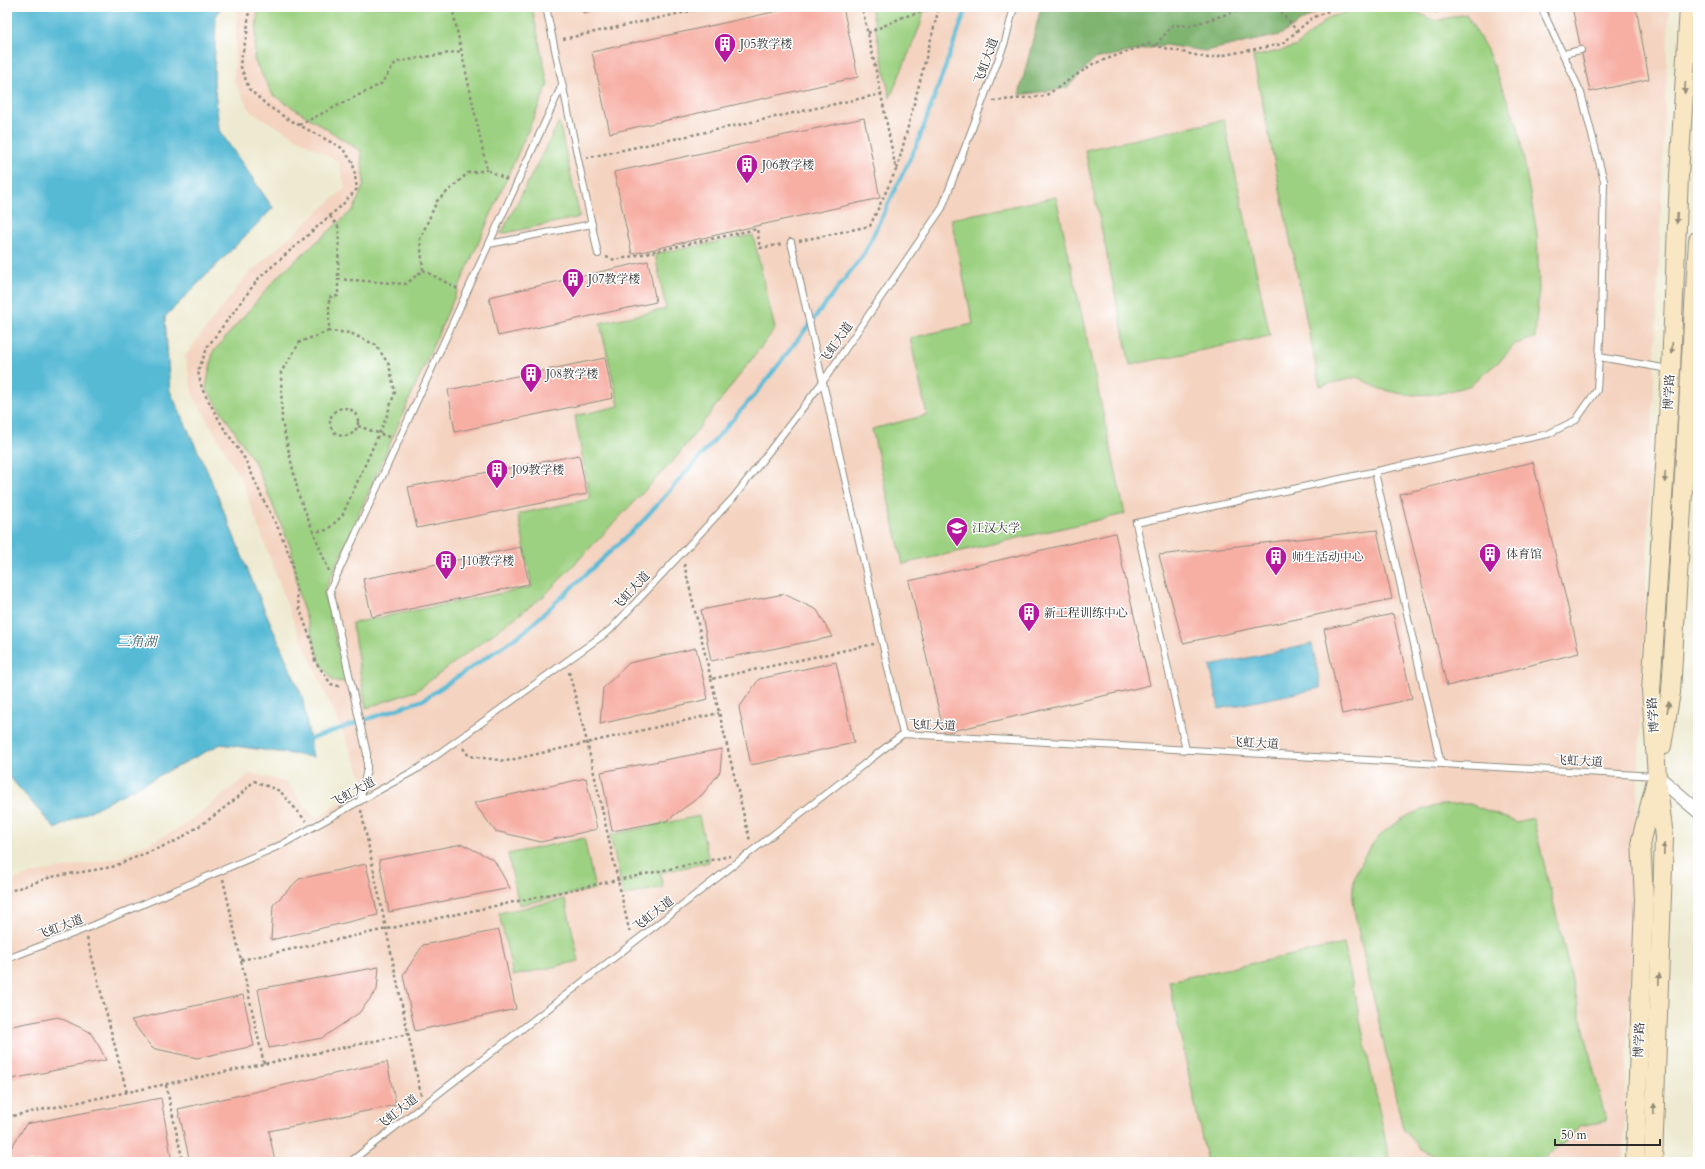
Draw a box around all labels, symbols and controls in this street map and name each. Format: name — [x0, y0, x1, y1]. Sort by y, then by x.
building icon: J05教学楼 — [712, 31, 738, 64]
place label: J05教学楼 — [738, 36, 792, 52]
street label: 飞虹大道 — [970, 36, 1002, 86]
one-way arrow — [1681, 82, 1688, 94]
building icon: J06教学楼 — [734, 152, 760, 185]
place label: J06教学楼 — [760, 157, 814, 173]
one-way arrow — [1674, 212, 1681, 224]
building icon: J07教学楼 — [560, 266, 586, 299]
place label: J07教学楼 — [586, 271, 640, 287]
street label: 飞虹大道 — [816, 319, 856, 367]
one-way arrow — [1668, 342, 1675, 354]
building icon: J08教学楼 — [518, 361, 544, 394]
place label: J08教学楼 — [544, 366, 598, 382]
street label: 博学路 — [1660, 374, 1678, 410]
building icon: J09教学楼 — [484, 457, 510, 490]
place label: J09教学楼 — [510, 462, 564, 478]
one-way arrow — [1661, 471, 1668, 483]
school or university icon: 江汉大学 — [944, 515, 970, 548]
place label: 江汉大学 — [972, 520, 1020, 536]
building icon: 体育馆 — [1477, 541, 1503, 574]
building icon: 师生活动中心 — [1263, 544, 1289, 577]
place label: 体育馆 — [1506, 546, 1542, 562]
building icon: J10教学楼 — [433, 548, 459, 581]
place label: 师生活动中心 — [1292, 549, 1364, 565]
place label: J10教学楼 — [460, 553, 514, 569]
street label: 飞虹大道 — [609, 568, 653, 614]
building icon: 新工程训练中心 — [1016, 600, 1042, 633]
place label: 新工程训练中心 — [1044, 605, 1128, 621]
water label: 三角湖 — [117, 633, 158, 651]
street label: 博学路 — [1644, 696, 1662, 734]
one-way arrow — [1666, 700, 1672, 713]
street label: 飞虹大道 — [908, 716, 956, 734]
street label: 飞虹大道 — [1231, 734, 1279, 752]
street label: 飞虹大道 — [1555, 752, 1603, 770]
street label: 飞虹大道 — [328, 773, 378, 811]
one-way arrow — [1660, 843, 1667, 855]
street label: 飞虹大道 — [629, 893, 677, 935]
street label: 飞虹大道 — [35, 911, 85, 943]
one-way arrow — [1656, 973, 1663, 985]
street label: 博学路 — [1630, 1022, 1648, 1058]
street label: 飞虹大道 — [373, 1091, 421, 1133]
one-way arrow — [1651, 1103, 1658, 1115]
scale bar — [1555, 1121, 1660, 1147]
text: 50 m — [1561, 1127, 1588, 1143]

